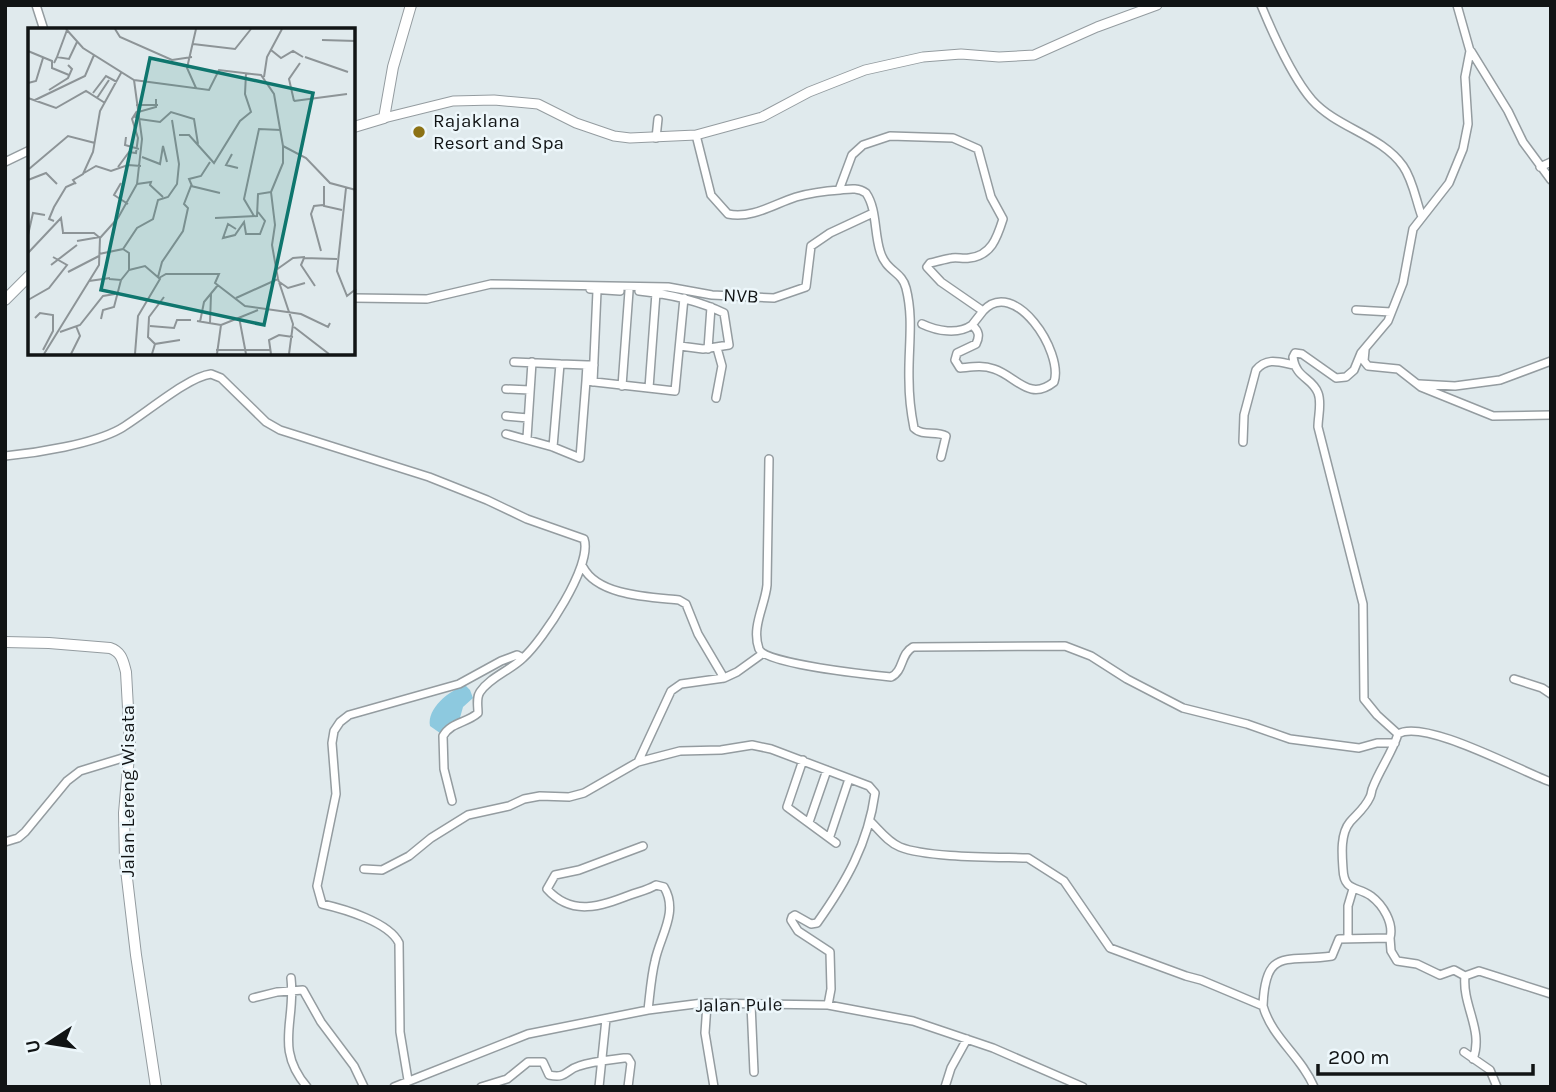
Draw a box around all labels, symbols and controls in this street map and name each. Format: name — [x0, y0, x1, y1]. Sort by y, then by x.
inset map — [28, 28, 355, 355]
place label: Rajaklana Resort and Spa — [433, 110, 564, 154]
marker: Rajaklana Resort and Spa — [411, 124, 427, 140]
street label: NVB — [723, 284, 759, 308]
street label: Jalan Lereng Wisata — [117, 705, 139, 877]
street label: Jalan Pule — [695, 993, 783, 1017]
north arrow — [14, 1008, 84, 1078]
scale bar — [1318, 1032, 1533, 1076]
text: U — [21, 1038, 45, 1055]
text: 200 m — [1328, 1045, 1390, 1069]

